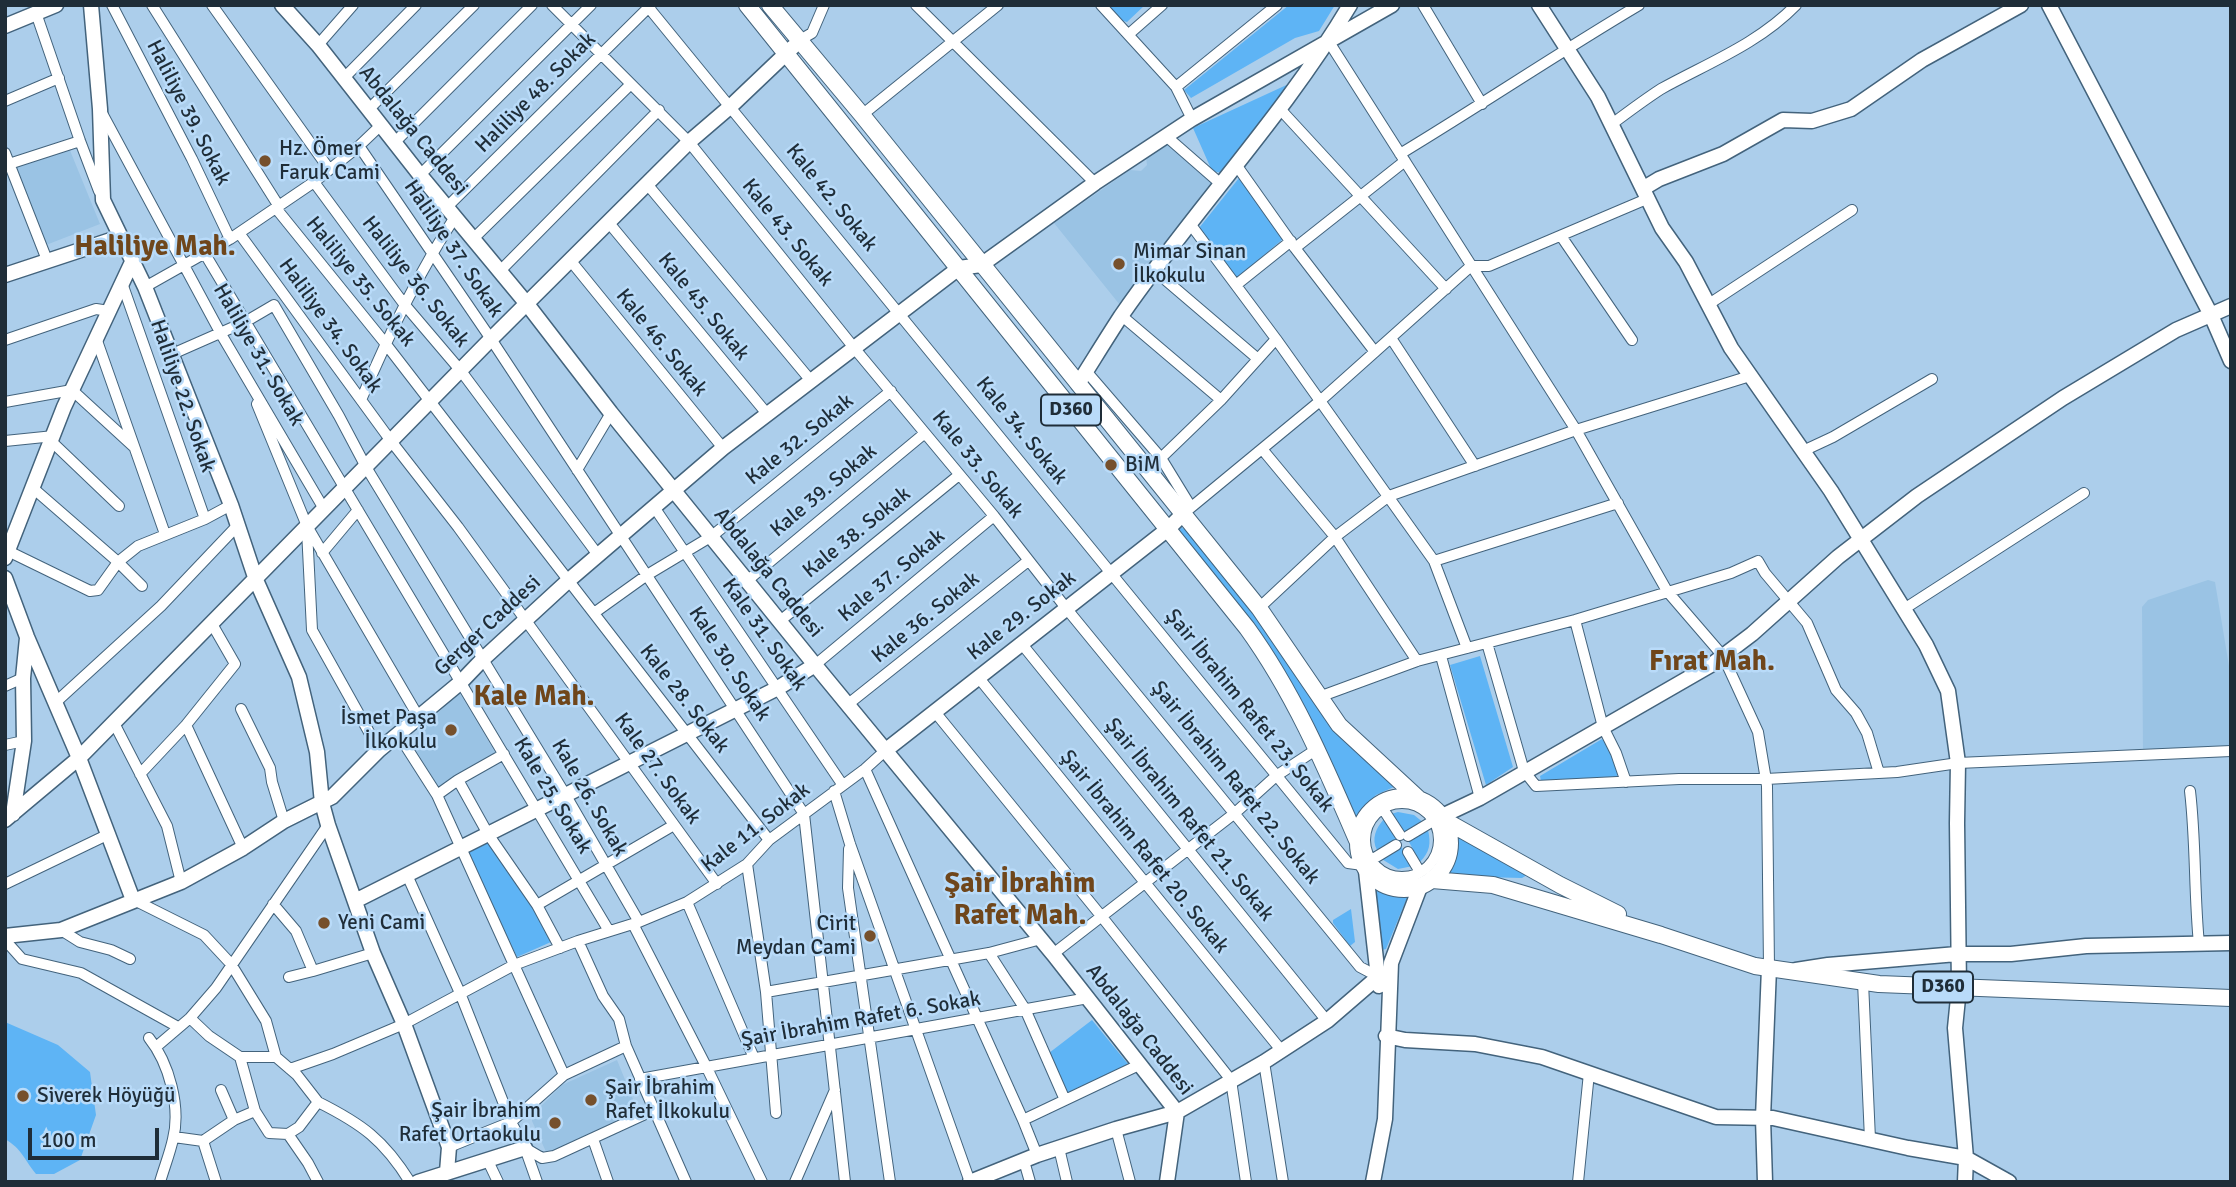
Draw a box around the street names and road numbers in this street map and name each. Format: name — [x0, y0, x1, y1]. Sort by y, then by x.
street label: Haliliye 48. Sokak — [471, 28, 601, 158]
street label: Haliliye 39. Sokak — [140, 36, 236, 190]
street label: Abdalağa Caddesi — [353, 61, 473, 201]
street label: Kale 42. Sokak — [780, 139, 882, 257]
street label: Kale 43. Sokak — [736, 174, 838, 292]
street label: Haliliye 37. Sokak — [398, 176, 508, 322]
street label: Haliliye 36. Sokak — [356, 211, 474, 353]
street label: Haliliye 35. Sokak — [300, 212, 420, 352]
street label: Kale 45. Sokak — [652, 248, 754, 366]
street label: Haliliye 34. Sokak — [273, 254, 387, 398]
street label: Haliliye 31. Sokak — [207, 279, 309, 431]
street label: Kale 46. Sokak — [610, 284, 712, 402]
street label: Haliliye 22. Sokak — [144, 316, 220, 476]
street label: Kale 34. Sokak — [970, 372, 1072, 490]
street label: Kale 32. Sokak — [741, 389, 859, 491]
road number: D360 — [1041, 394, 1101, 426]
street label: Kale 33. Sokak — [926, 406, 1028, 524]
street label: Kale 39. Sokak — [766, 439, 882, 543]
street label: Kale 38. Sokak — [798, 482, 916, 584]
street label: Abdalağa Caddesi — [708, 503, 828, 643]
street label: Kale 37. Sokak — [834, 524, 950, 628]
street label: Kale 29. Sokak — [962, 566, 1082, 666]
street label: Kale 36. Sokak — [867, 567, 985, 669]
street label: Gerger Caddesi — [430, 570, 546, 682]
street label: Kale 31. Sokak — [716, 574, 812, 696]
street label: Kale 30. Sokak — [683, 602, 775, 726]
street label: Şair İbrahim Rafet 23. Sokak — [1159, 604, 1339, 818]
street label: Kale 28. Sokak — [634, 639, 734, 759]
street label: Şair İbrahim Rafet 22. Sokak — [1145, 676, 1325, 890]
street label: Kale 27. Sokak — [608, 708, 706, 830]
street label: Şair İbrahim Rafet 21. Sokak — [1099, 713, 1279, 927]
street label: Kale 25. Sokak — [507, 733, 597, 859]
street label: Kale 26. Sokak — [545, 735, 633, 861]
street label: Şair İbrahim Rafet 20. Sokak — [1054, 745, 1234, 959]
street label: Kale 11. Sokak — [696, 778, 816, 878]
street label: Abdalağa Caddesi — [1080, 959, 1198, 1101]
road number: D360 — [1913, 972, 1973, 1002]
street label: Şair İbrahim Rafet 6. Sokak — [739, 987, 983, 1053]

